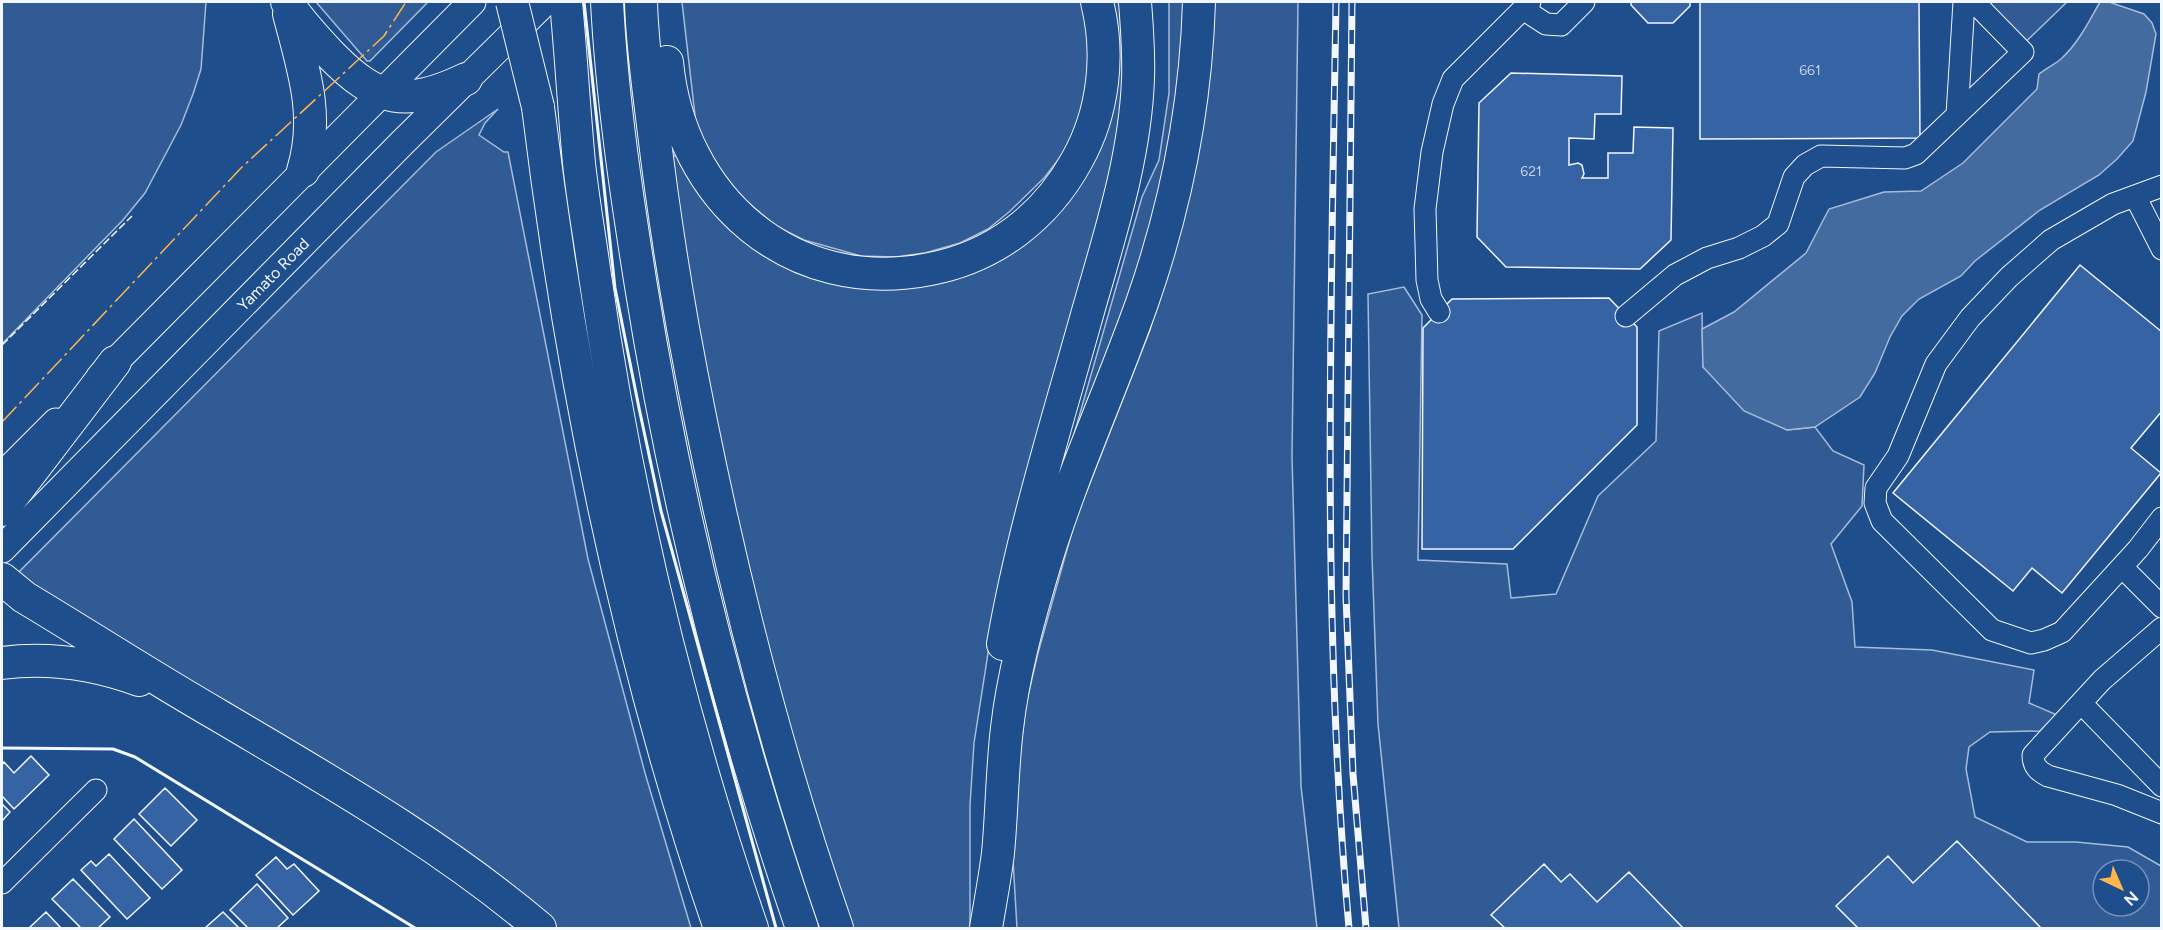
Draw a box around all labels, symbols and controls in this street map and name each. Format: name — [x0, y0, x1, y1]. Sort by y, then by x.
house number: 661 — [1799, 62, 1821, 79]
house number: 621 — [1520, 163, 1542, 180]
street label: Yamato Road — [233, 234, 313, 315]
north arrow — [2091, 858, 2151, 918]
text: N — [2120, 887, 2142, 910]

